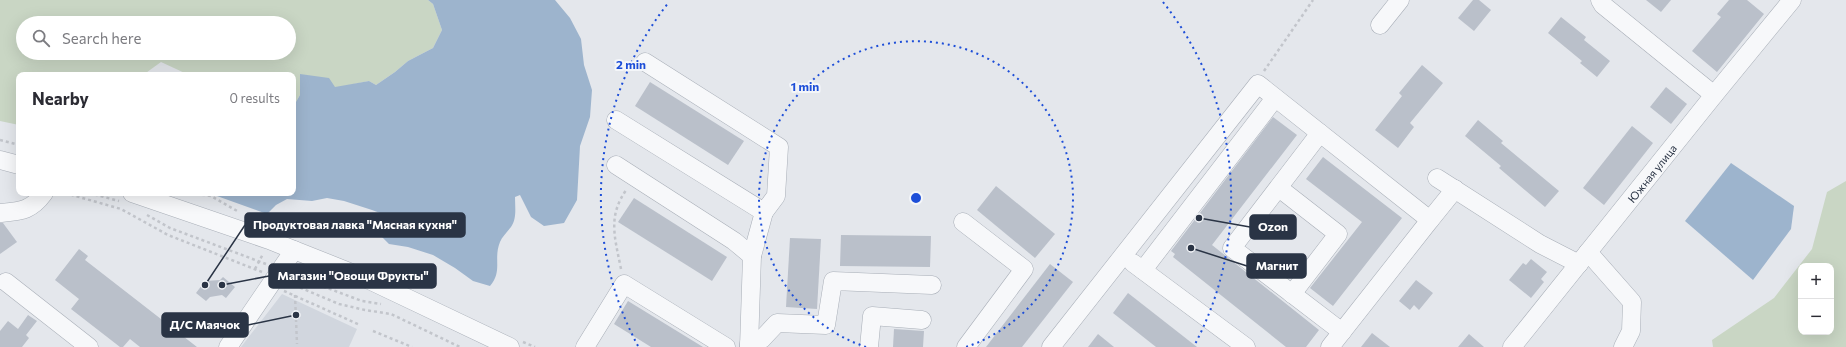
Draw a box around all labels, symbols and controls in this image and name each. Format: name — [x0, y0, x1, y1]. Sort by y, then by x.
search box — [16, 16, 296, 60]
icon: search — [30, 27, 52, 49]
text: Search here — [62, 29, 141, 47]
text: 2 min — [616, 57, 646, 71]
text: 1 min — [791, 79, 819, 93]
text: Nearby — [32, 88, 89, 109]
text: 0 results — [229, 90, 280, 106]
street label: Южная улица — [1624, 141, 1679, 205]
centre of rings — [909, 191, 923, 205]
callout: Продуктовая лавка "Мясная кухня" — [245, 213, 465, 237]
callout: Ozon — [1250, 215, 1296, 239]
text: Продуктовая лавка "Мясная кухня" — [253, 217, 457, 231]
text: Ozon — [1258, 219, 1288, 233]
callout: Магнит — [1247, 254, 1306, 278]
text: Магнит — [1256, 258, 1299, 272]
map controls — [1798, 263, 1834, 335]
button: + — [1798, 263, 1834, 299]
callout: Магазин "Овощи Фрукты" — [269, 264, 436, 288]
text: Магазин "Овощи Фрукты" — [277, 268, 429, 282]
button: − — [1798, 299, 1834, 335]
callout: Д/С Маячок — [162, 313, 248, 337]
text: Д/С Маячок — [170, 317, 240, 331]

